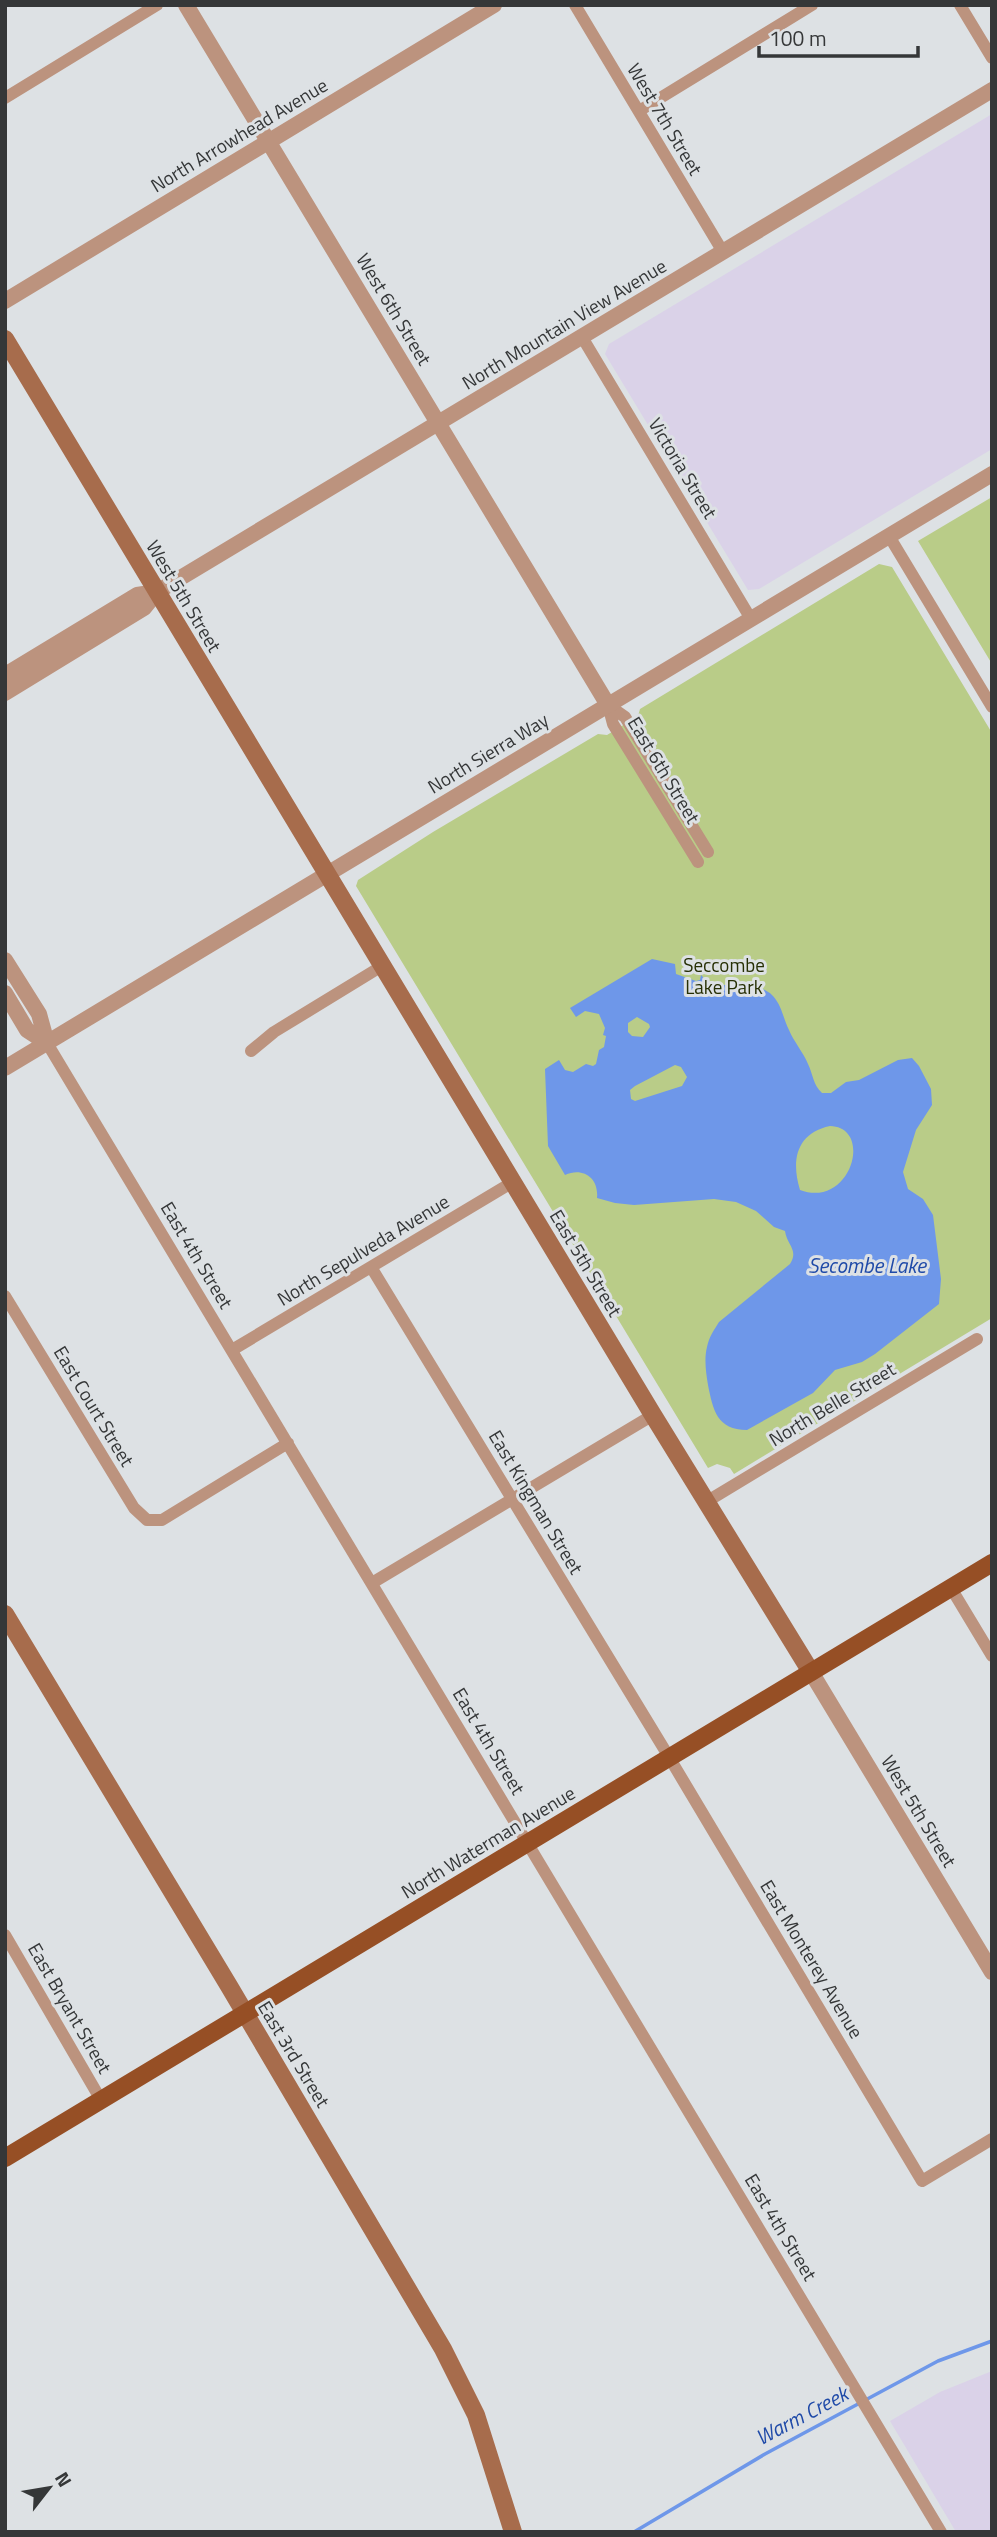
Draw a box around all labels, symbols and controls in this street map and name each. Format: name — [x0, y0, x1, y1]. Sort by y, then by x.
scale bar — [759, 14, 918, 58]
text: 100 m — [769, 22, 826, 54]
street label: West 7th Street — [620, 57, 711, 181]
street label: North Arrowhead Avenue — [145, 70, 333, 199]
street label: West 6th Street — [349, 247, 440, 371]
street label: North Mountain View Avenue — [456, 251, 672, 396]
street label: Victoria Street — [642, 412, 725, 524]
street label: West 5th Street — [139, 534, 230, 658]
street label: North Sierra Way — [422, 705, 554, 800]
street label: East 6th Street — [621, 711, 708, 829]
park label: Seccombe Lake Park — [683, 950, 765, 1001]
street label: North Sepulveda Avenue — [271, 1187, 454, 1313]
street label: East 4th Street — [154, 1196, 241, 1314]
street label: East 5th Street — [543, 1204, 630, 1322]
water label: Secombe Lake — [808, 1249, 927, 1281]
street label: East Court Street — [47, 1340, 142, 1472]
street label: North Belle Street — [763, 1354, 901, 1453]
street label: East Kingman Street — [482, 1424, 591, 1580]
street label: East 4th Street — [446, 1682, 533, 1800]
street label: West 5th Street — [874, 1749, 965, 1873]
street label: North Waterman Avenue — [395, 1778, 580, 1905]
street label: East Monterey Avenue — [753, 1874, 871, 2044]
street label: East Bryant Street — [21, 1937, 120, 2079]
street label: East 3rd Street — [251, 1995, 338, 2113]
street label: East 4th Street — [738, 2168, 825, 2286]
water label: Warm Creek — [750, 2376, 856, 2453]
north arrow — [14, 2453, 84, 2523]
text: N — [48, 2466, 80, 2492]

